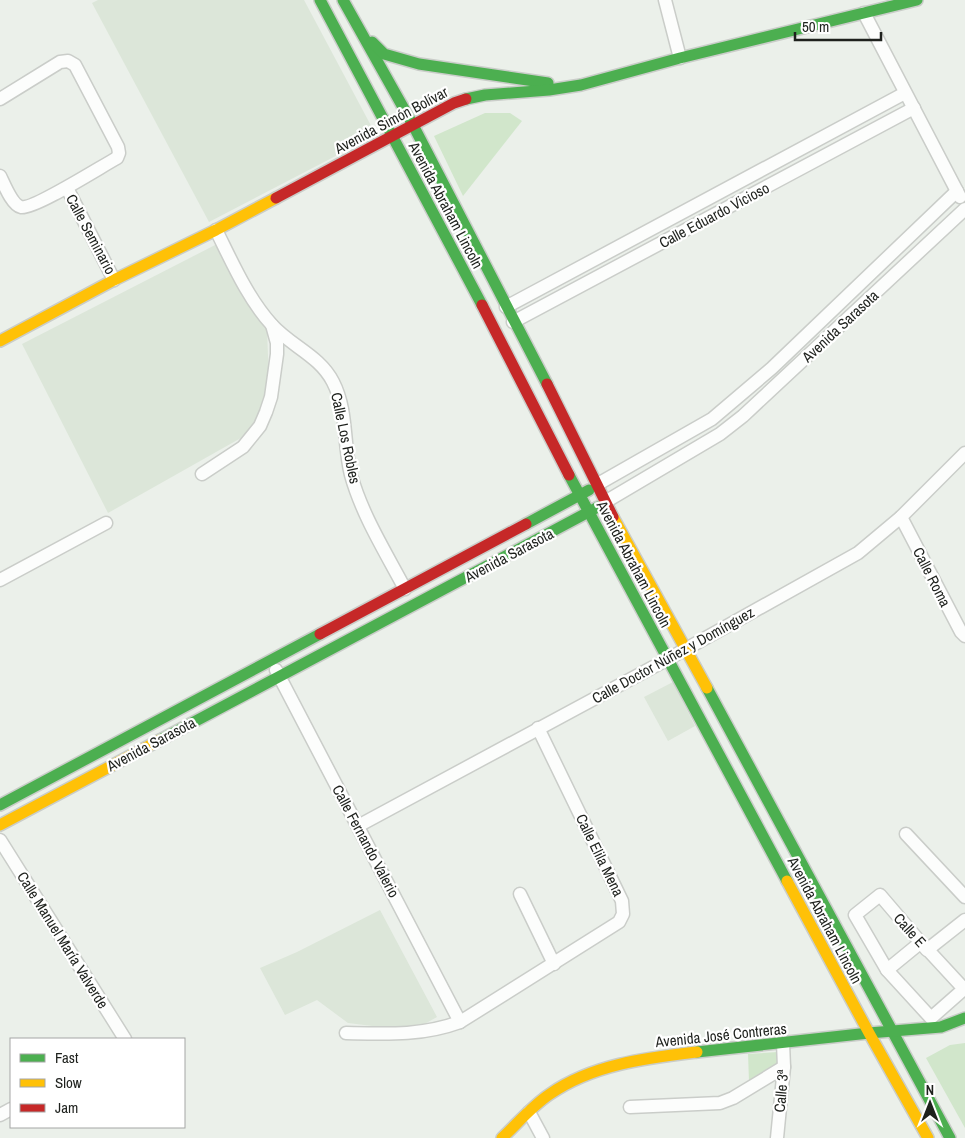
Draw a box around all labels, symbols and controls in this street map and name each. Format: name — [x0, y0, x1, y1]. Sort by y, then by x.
scale bar — [795, 10, 881, 42]
text: 50 m — [802, 16, 829, 37]
street label: Avenida Simón Bolívar — [330, 81, 451, 159]
street label: Avenida Abraham Lincoln — [403, 137, 488, 272]
street label: Calle Eduardo Vicioso — [655, 177, 773, 253]
street label: Calle Seminario — [61, 190, 121, 278]
street label: Avenida Sarasota — [796, 285, 883, 368]
street label: Calle Los Robles — [326, 390, 366, 486]
street label: Avenida Abraham Lincoln — [591, 496, 676, 631]
street label: Avenida Sarasota — [460, 523, 557, 588]
street label: Calle Roma — [908, 544, 956, 611]
street label: Calle Doctor Núñez y Domínguez — [588, 602, 758, 708]
street label: Avenida Sarasota — [102, 712, 199, 777]
street label: Calle Fernando Valerio — [327, 781, 405, 901]
street label: Calle Elila Mena — [571, 810, 629, 900]
street label: Avenida Abraham Lincoln — [782, 852, 867, 987]
street label: Calle Manuel María Valverde — [12, 868, 114, 1013]
street label: Calle E — [889, 908, 931, 952]
street label: Avenida José Contreras — [653, 1018, 788, 1052]
legend — [10, 1038, 185, 1128]
text: Fast — [55, 1047, 79, 1068]
street label: Calle 3ª — [769, 1068, 793, 1113]
text: Slow — [55, 1072, 82, 1093]
north arrow — [905, 1078, 955, 1128]
text: N — [926, 1081, 934, 1099]
text: Jam — [55, 1097, 78, 1118]

